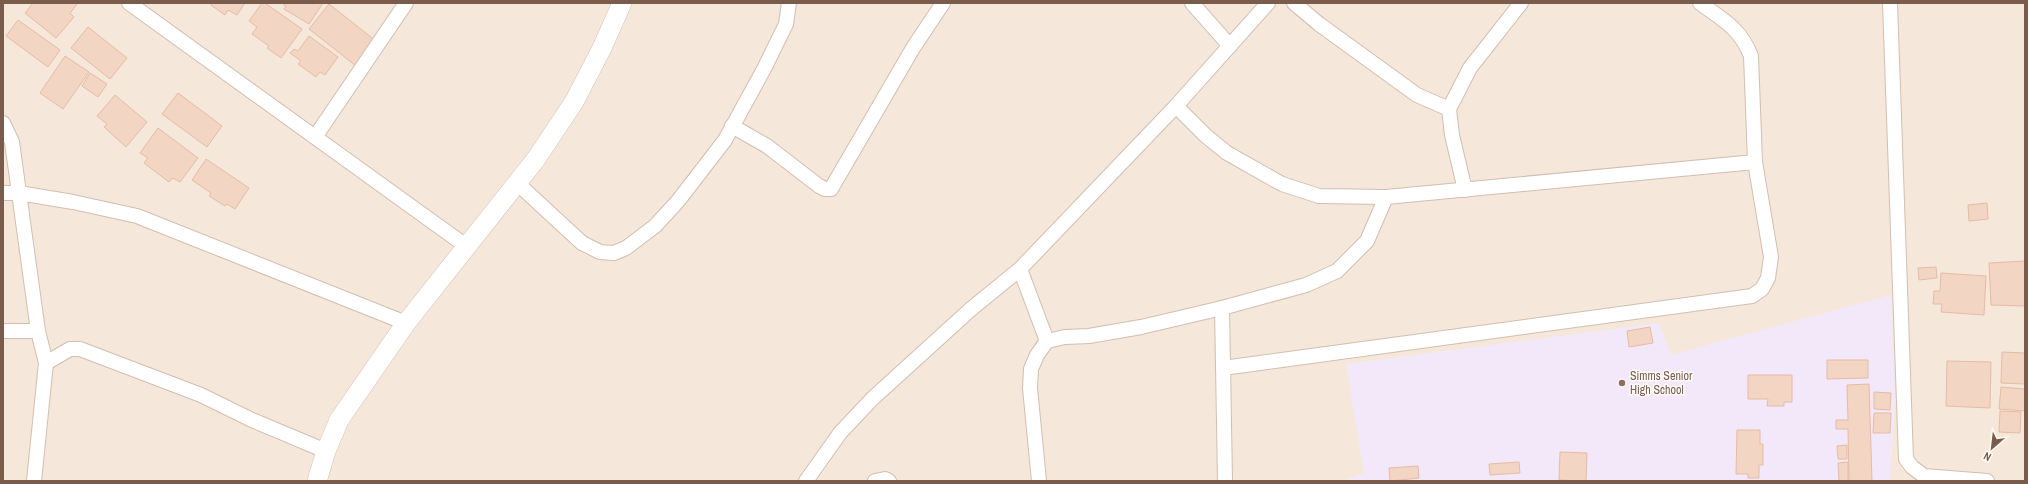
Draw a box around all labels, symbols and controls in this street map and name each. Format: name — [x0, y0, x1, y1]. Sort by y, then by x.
place label: Simms Senior High School — [1630, 368, 1693, 398]
marker: Simms Senior High School — [1617, 378, 1627, 388]
north arrow — [1972, 428, 2012, 468]
text: N — [1981, 449, 1993, 465]

